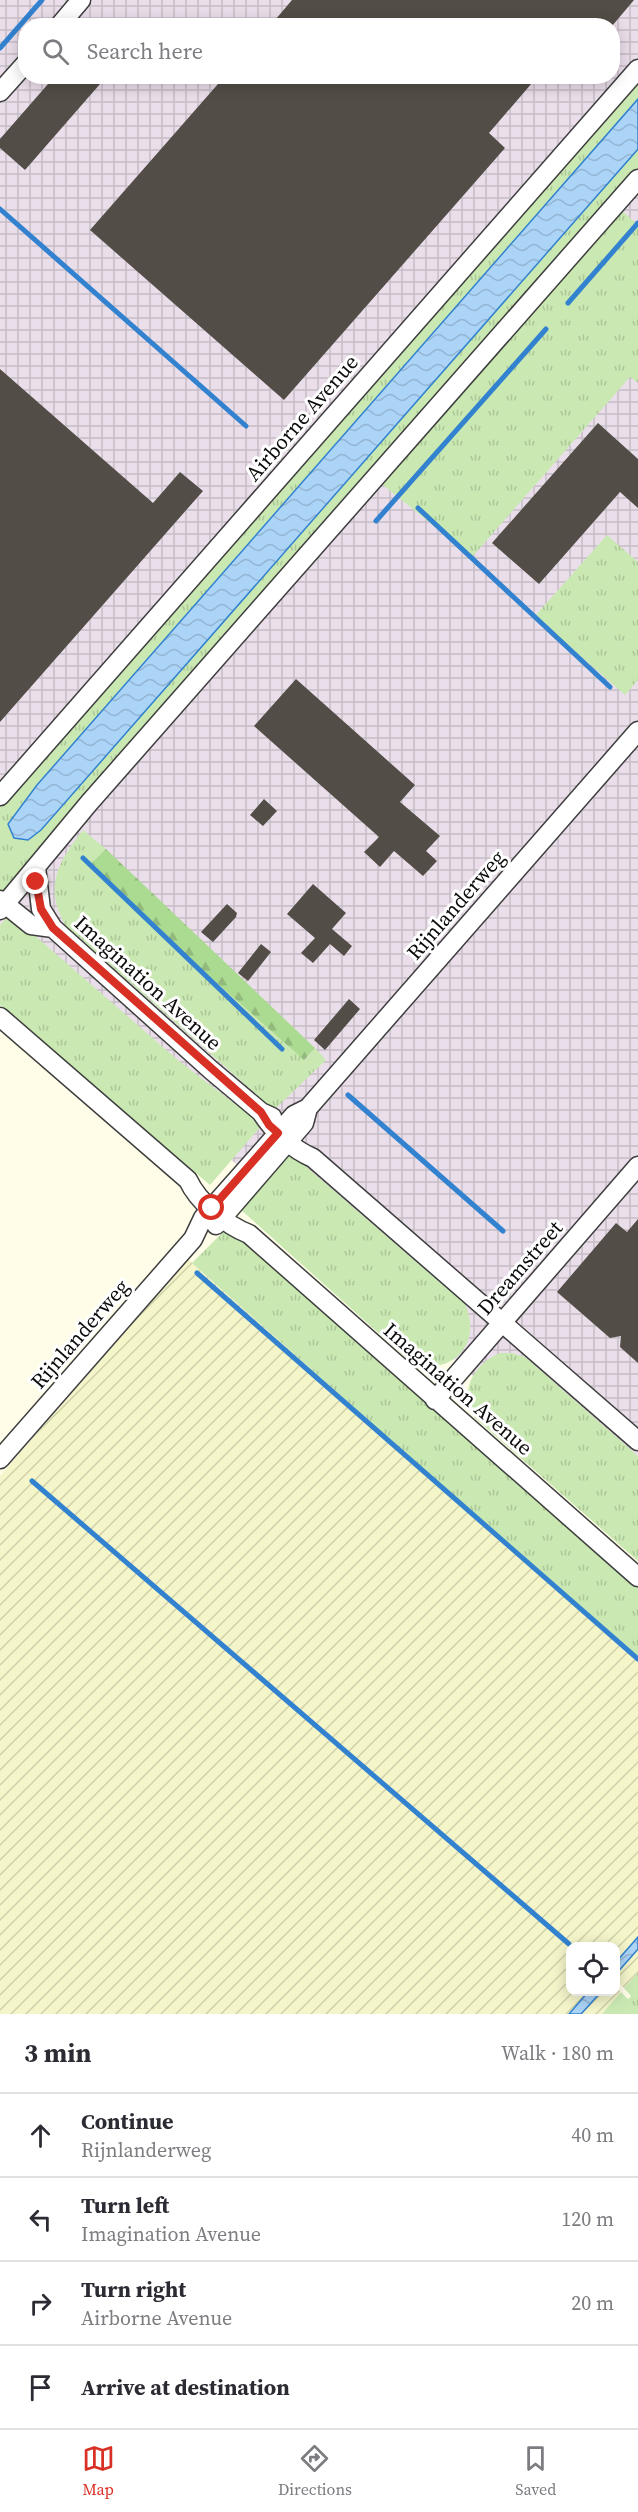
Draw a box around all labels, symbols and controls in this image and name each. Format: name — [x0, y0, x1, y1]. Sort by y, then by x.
search box — [18, 18, 620, 84]
icon: search — [39, 35, 72, 68]
text: Search here — [87, 36, 203, 66]
street label: Airborne Avenue — [239, 348, 365, 487]
street label: Rijnlanderweg — [400, 843, 511, 966]
route end — [22, 868, 48, 894]
street label: Imagination Avenue — [68, 909, 228, 1057]
route start — [198, 1194, 224, 1220]
street label: Dreamstreet — [470, 1214, 569, 1321]
street label: Rijnlanderweg — [24, 1272, 135, 1395]
street label: Imagination Avenue — [378, 1316, 539, 1462]
map controls — [566, 1942, 620, 1996]
button: locate — [566, 1942, 620, 1996]
text: 3 min — [24, 2035, 91, 2071]
text: Walk · 180 m — [501, 2039, 614, 2067]
text: Continue — [81, 2106, 174, 2136]
icon: ahead — [24, 2119, 57, 2152]
text: 40 m — [571, 2121, 614, 2149]
text: Rijnlanderweg — [81, 2136, 211, 2164]
text: Turn left — [81, 2190, 169, 2220]
icon: left — [24, 2203, 57, 2236]
text: 120 m — [561, 2205, 614, 2233]
text: Imagination Avenue — [81, 2220, 261, 2248]
text: Turn right — [81, 2274, 186, 2304]
icon: right — [24, 2287, 57, 2320]
text: 20 m — [571, 2289, 614, 2317]
text: Airborne Avenue — [81, 2304, 232, 2332]
icon: arrive — [24, 2371, 57, 2404]
text: Arrive at destination — [81, 2372, 290, 2402]
tab: Map — [82, 2442, 115, 2500]
tab: Directions — [278, 2442, 352, 2500]
tab: Saved — [515, 2442, 556, 2500]

